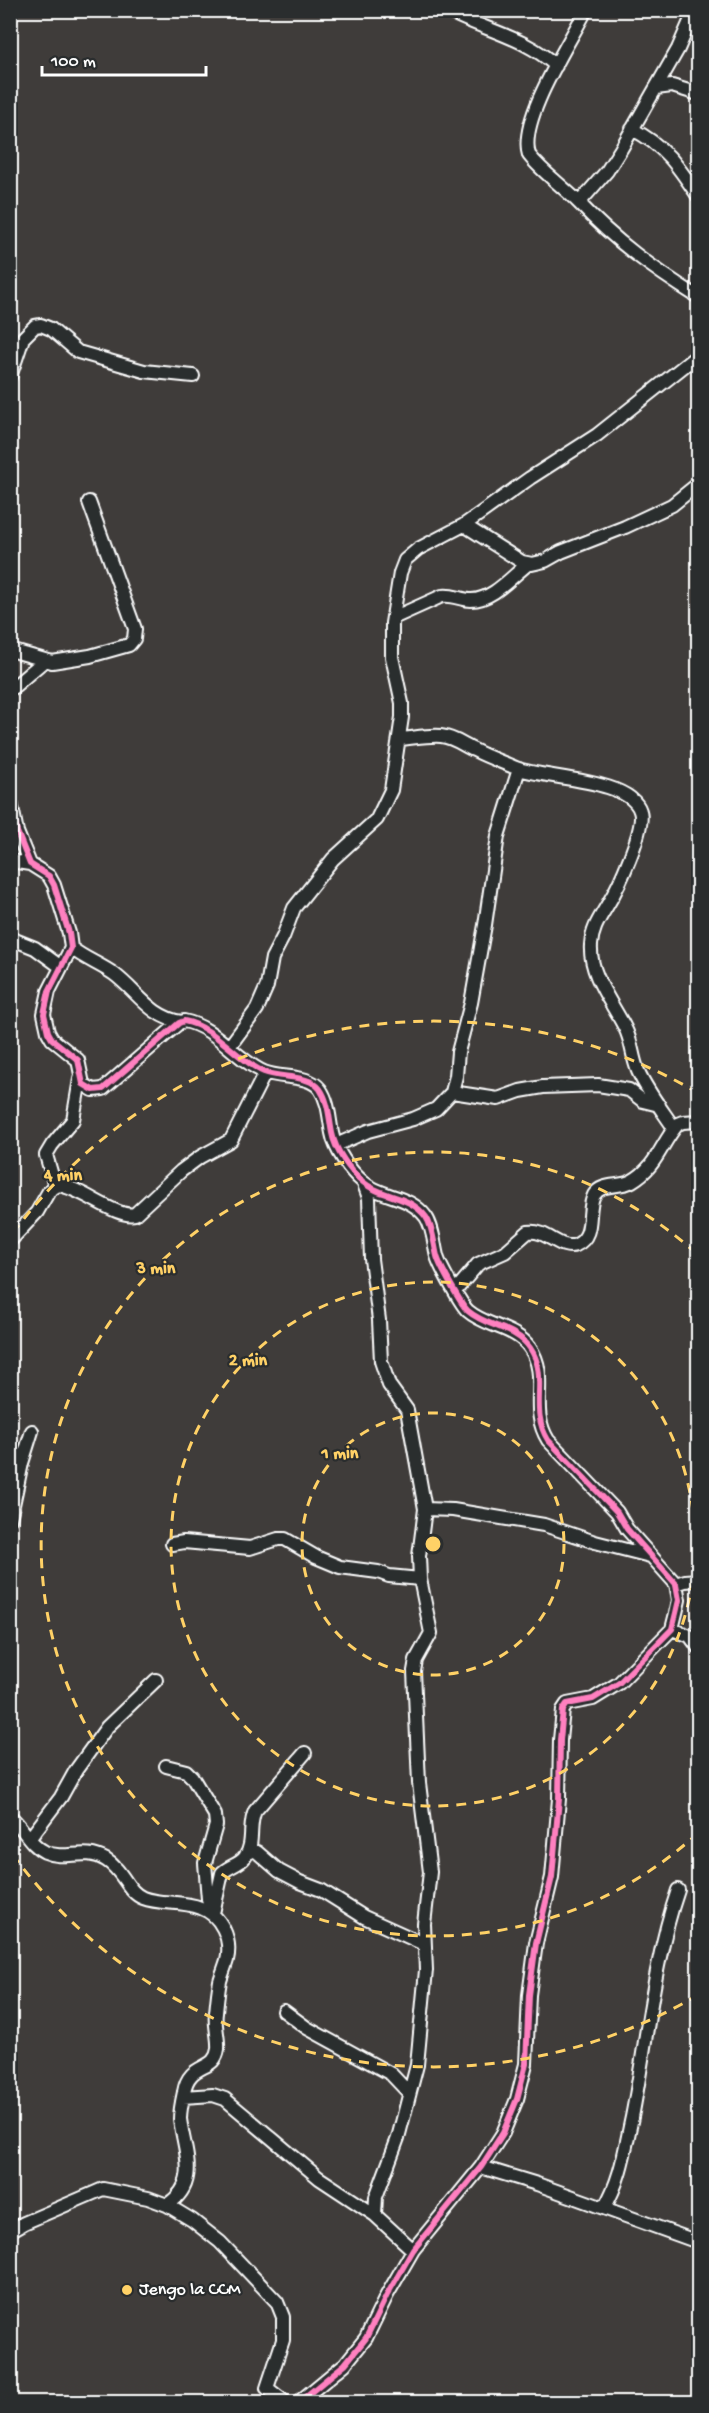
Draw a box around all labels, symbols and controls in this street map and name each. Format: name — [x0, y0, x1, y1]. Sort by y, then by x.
scale bar — [42, 39, 206, 77]
text: 100 m — [50, 52, 96, 73]
text: 4 min — [43, 1166, 82, 1187]
text: 3 min — [136, 1259, 176, 1280]
text: 2 min — [229, 1351, 268, 1372]
text: 1 min — [321, 1444, 359, 1465]
centre of rings — [423, 1534, 443, 1554]
place label: Jengo la CCM — [139, 2280, 241, 2301]
marker: Jengo la CCM — [120, 2283, 134, 2297]

